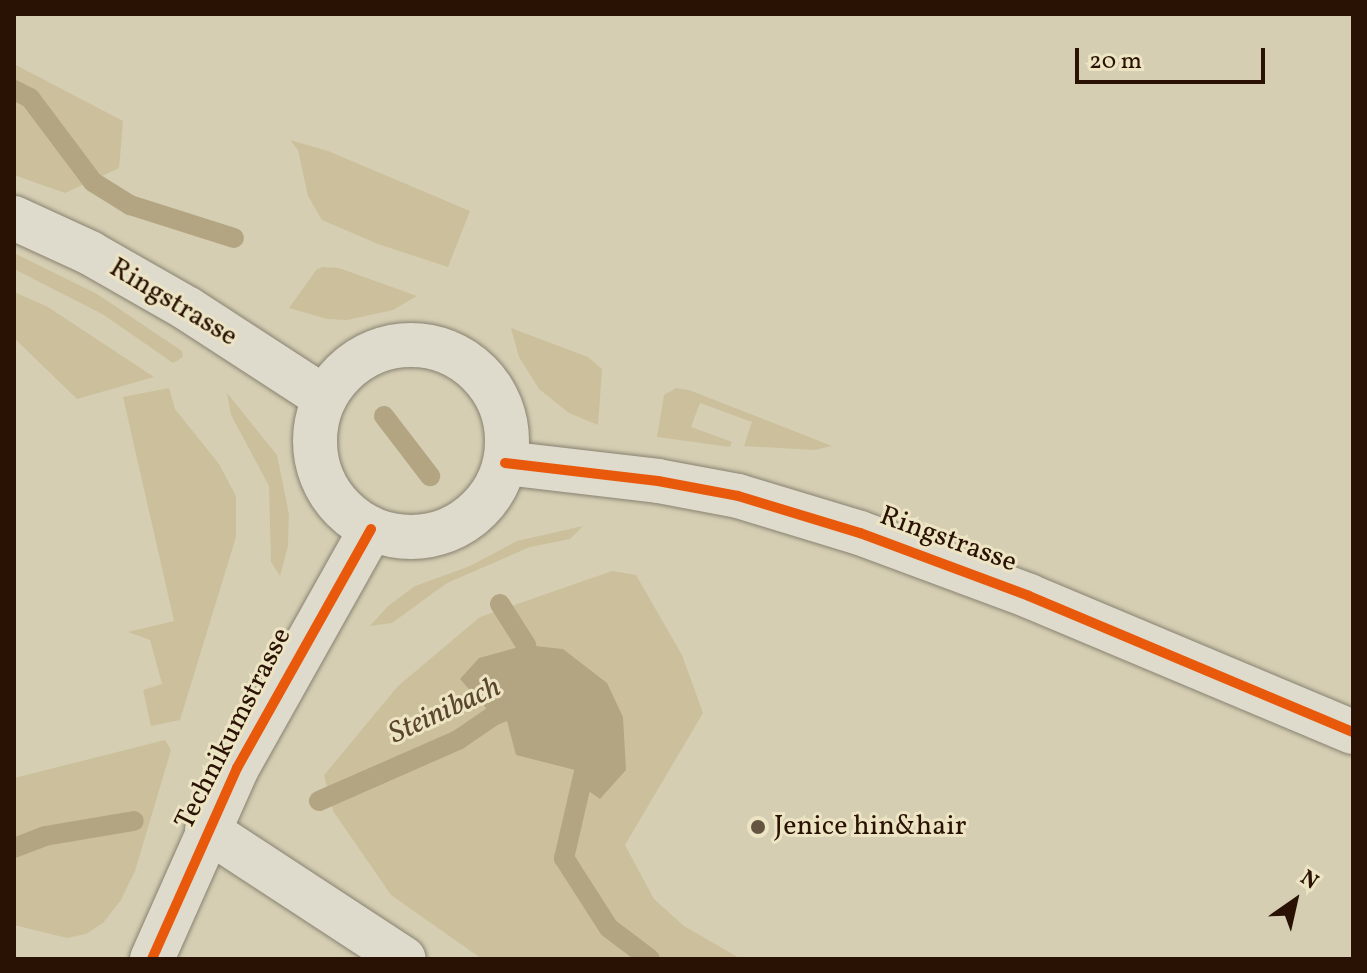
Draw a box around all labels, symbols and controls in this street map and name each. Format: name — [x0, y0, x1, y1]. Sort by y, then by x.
scale bar — [1079, 32, 1269, 82]
text: 20 m — [1089, 45, 1142, 79]
street label: Ringstrasse — [103, 252, 243, 354]
street label: Ringstrasse — [875, 500, 1021, 580]
street label: Technikumstrasse — [169, 623, 299, 835]
water label: Steinibach — [383, 670, 507, 752]
place label: Jenice hin&hair — [774, 810, 966, 844]
marker: Jenice hin&hair — [749, 818, 767, 836]
north arrow — [1255, 861, 1335, 941]
text: N — [1293, 863, 1324, 898]

